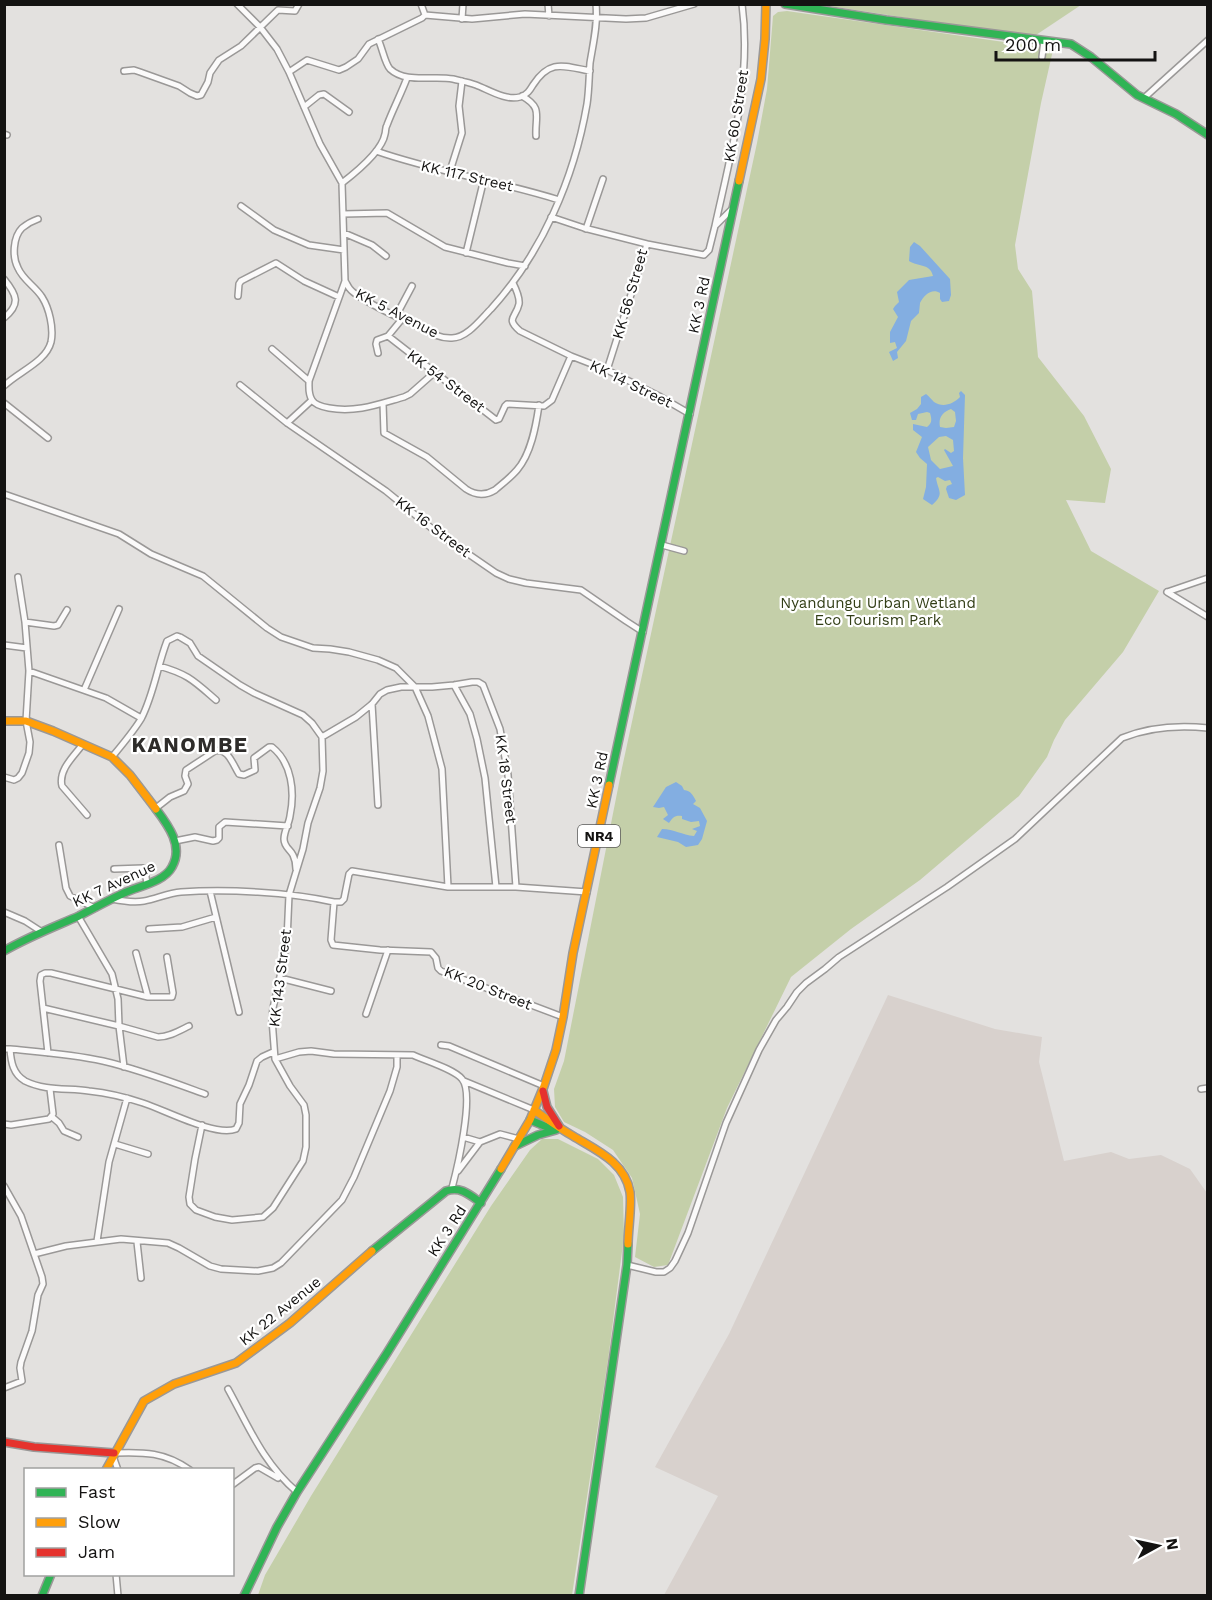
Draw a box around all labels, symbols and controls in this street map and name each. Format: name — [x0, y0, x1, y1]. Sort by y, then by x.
scale bar — [996, 24, 1155, 62]
text: 200 m — [1005, 34, 1061, 55]
street label: KK 60 Street — [720, 68, 752, 163]
street label: KK 117 Street — [419, 157, 516, 196]
street label: KK 56 Street — [609, 246, 652, 341]
street label: KK 3 Rd — [684, 275, 714, 335]
street label: KK 5 Avenue — [352, 284, 442, 342]
street label: KK 54 Street — [404, 346, 489, 417]
street label: KK 14 Street — [587, 356, 676, 412]
street label: KK 16 Street — [392, 493, 475, 562]
park label: Nyandungu Urban Wetland Eco Tourism Park — [780, 594, 976, 629]
district label: KANOMBE — [131, 732, 249, 757]
street label: KK 18 Street — [492, 733, 520, 825]
street label: KK 3 Rd — [582, 750, 612, 810]
road number: NR4 — [578, 825, 620, 847]
street label: KK 7 Avenue — [70, 857, 158, 911]
street label: KK 143 Street — [265, 927, 295, 1028]
street label: KK 20 Street — [442, 962, 535, 1014]
street label: KK 3 Rd — [424, 1202, 470, 1260]
street label: KK 22 Avenue — [236, 1273, 324, 1349]
legend — [24, 1468, 234, 1576]
text: Fast — [78, 1481, 116, 1502]
text: Slow — [78, 1511, 121, 1532]
north arrow — [1128, 1516, 1188, 1576]
text: N — [1162, 1537, 1183, 1551]
text: Jam — [78, 1541, 115, 1562]

